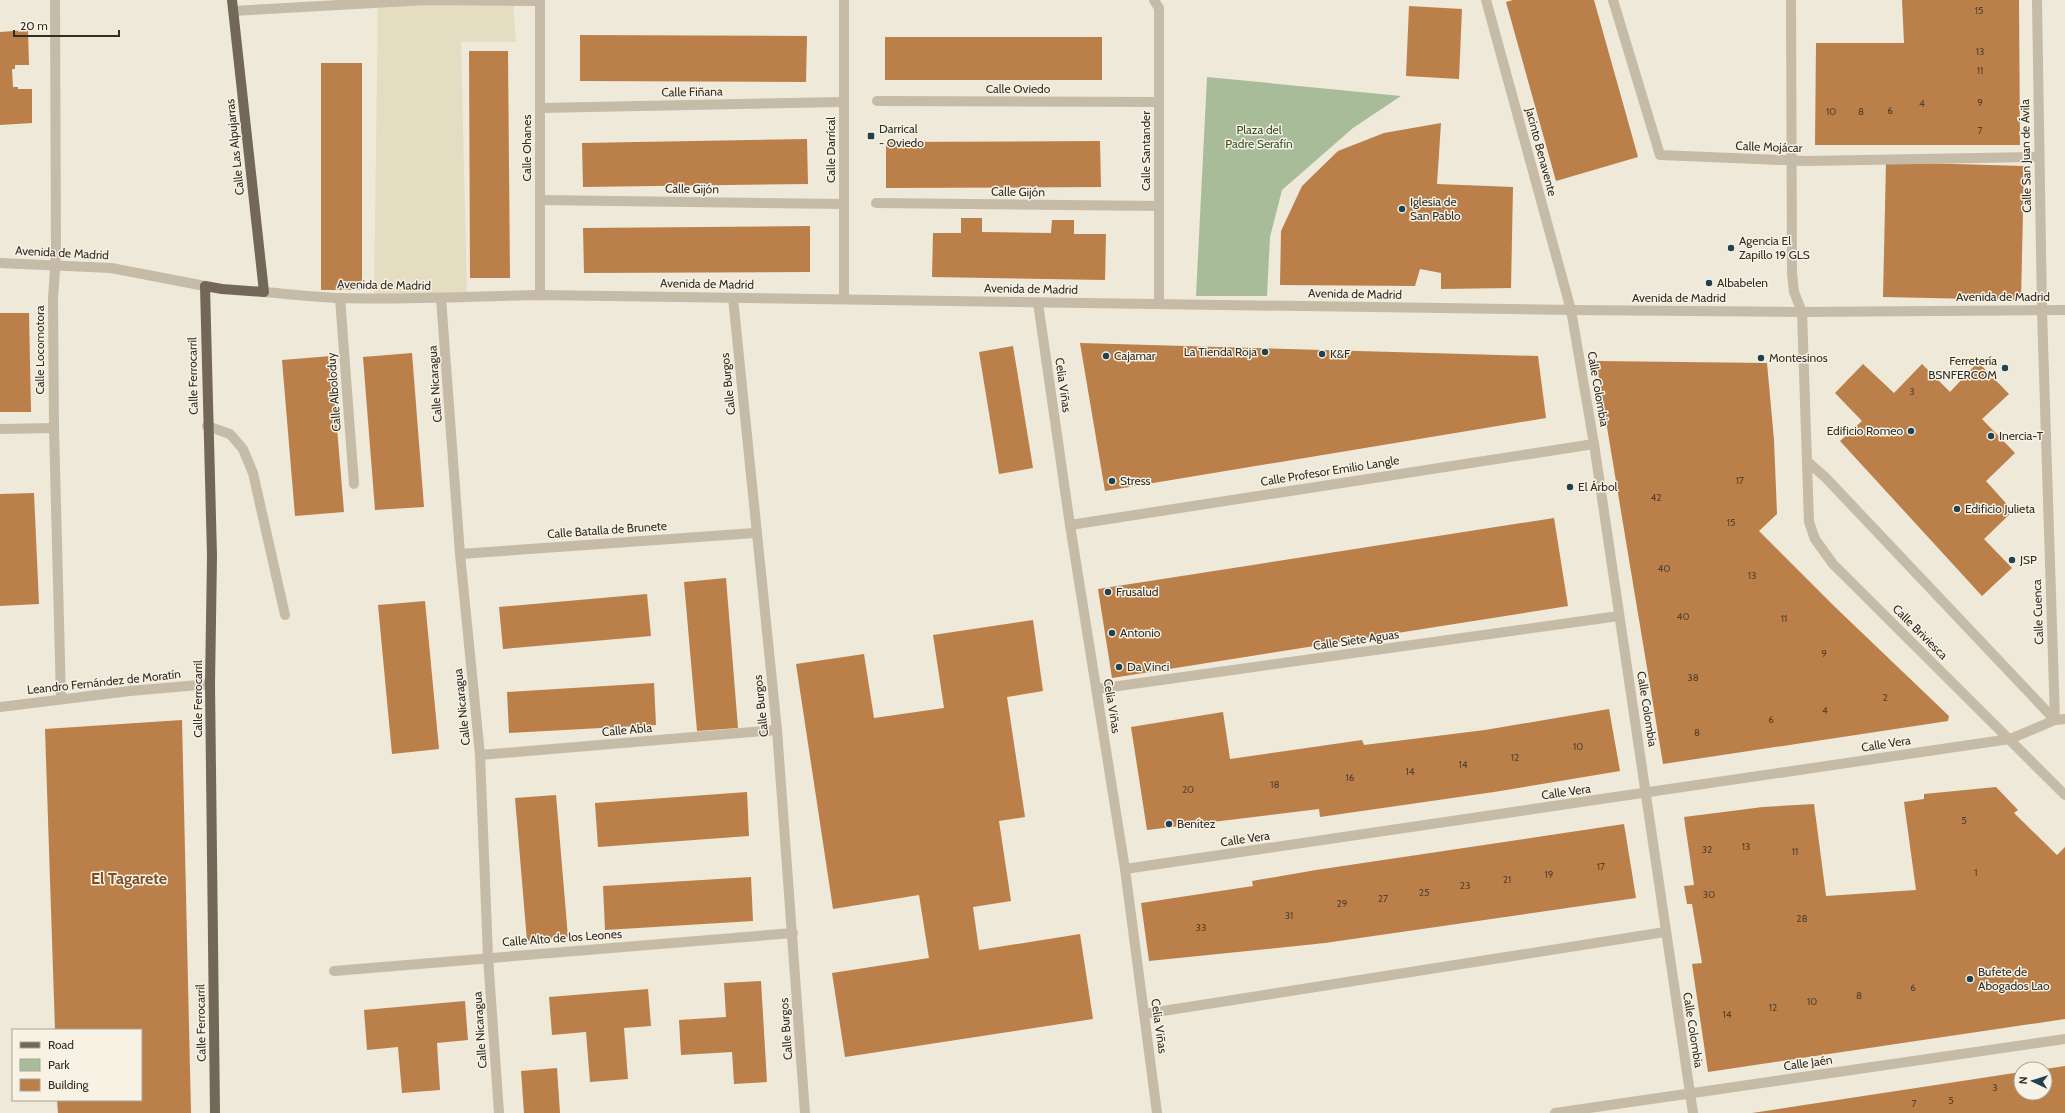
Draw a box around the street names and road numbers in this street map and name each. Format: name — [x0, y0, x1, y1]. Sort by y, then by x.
street label: Calle Oviedo — [986, 81, 1051, 96]
street label: Calle Fiñana — [661, 83, 723, 100]
street label: Calle Las Alpujarras — [222, 98, 247, 196]
street label: Calle San Juan de Ávila — [2017, 99, 2034, 213]
street label: Jacinto Benavente — [1522, 105, 1560, 198]
street label: Calle Santander — [1138, 111, 1153, 191]
street label: Calle Ohanes — [519, 115, 534, 181]
street label: Calle Darrícal — [823, 117, 838, 183]
street label: Calle Mojácar — [1735, 138, 1803, 155]
street label: Calle Gijón — [665, 181, 719, 196]
street label: Calle Gijón — [991, 184, 1045, 199]
street label: Avenida de Madrid — [15, 243, 109, 262]
street label: Avenida de Madrid — [660, 275, 754, 292]
street label: Avenida de Madrid — [337, 276, 431, 293]
street label: Avenida de Madrid — [984, 280, 1078, 297]
street label: Avenida de Madrid — [1308, 285, 1402, 302]
street label: Avenida de Madrid — [1956, 289, 2050, 304]
street label: Avenida de Madrid — [1632, 290, 1726, 305]
street label: Calle Locomotora — [32, 305, 47, 395]
street label: Calle Ferrocarril — [184, 337, 201, 415]
street label: Calle Nicaragua — [424, 345, 445, 423]
street label: Calle Colombia — [1584, 350, 1613, 428]
street label: Calle Alboloduy — [323, 352, 344, 432]
street label: Calle Burgos — [717, 352, 738, 416]
street label: Celia Viñas — [1052, 357, 1075, 413]
street label: Calle Profesor Emilio Langle — [1259, 452, 1400, 489]
street label: Calle Batalla de Brunete — [547, 518, 667, 541]
street label: Calle Cuenca — [2029, 579, 2046, 645]
street label: Calle Briviesca — [1890, 601, 1951, 663]
street label: Calle Siete Aguas — [1312, 626, 1400, 653]
street label: Calle Ferrocarril — [190, 660, 205, 738]
street label: Leandro Fernández de Moratín — [26, 666, 182, 697]
street label: Calle Nicaragua — [450, 668, 473, 746]
street label: Calle Colombia — [1634, 670, 1661, 748]
street label: Calle Burgos — [750, 674, 771, 738]
street label: Celia Viñas — [1101, 678, 1124, 734]
street label: Calle Abla — [601, 720, 653, 739]
street label: Calle Vera — [1860, 732, 1912, 755]
street label: Calle Vera — [1540, 781, 1592, 802]
street label: Calle Vera — [1219, 828, 1271, 849]
street label: Calle Alto de los Leones — [502, 926, 622, 949]
street label: Calle Ferrocarril — [192, 984, 209, 1062]
street label: Calle Nicaragua — [469, 991, 490, 1069]
street label: Calle Colombia — [1680, 991, 1707, 1069]
street label: Calle Burgos — [776, 997, 795, 1061]
street label: Celia Viñas — [1148, 998, 1171, 1054]
street label: Calle Jaén — [1783, 1052, 1834, 1073]

